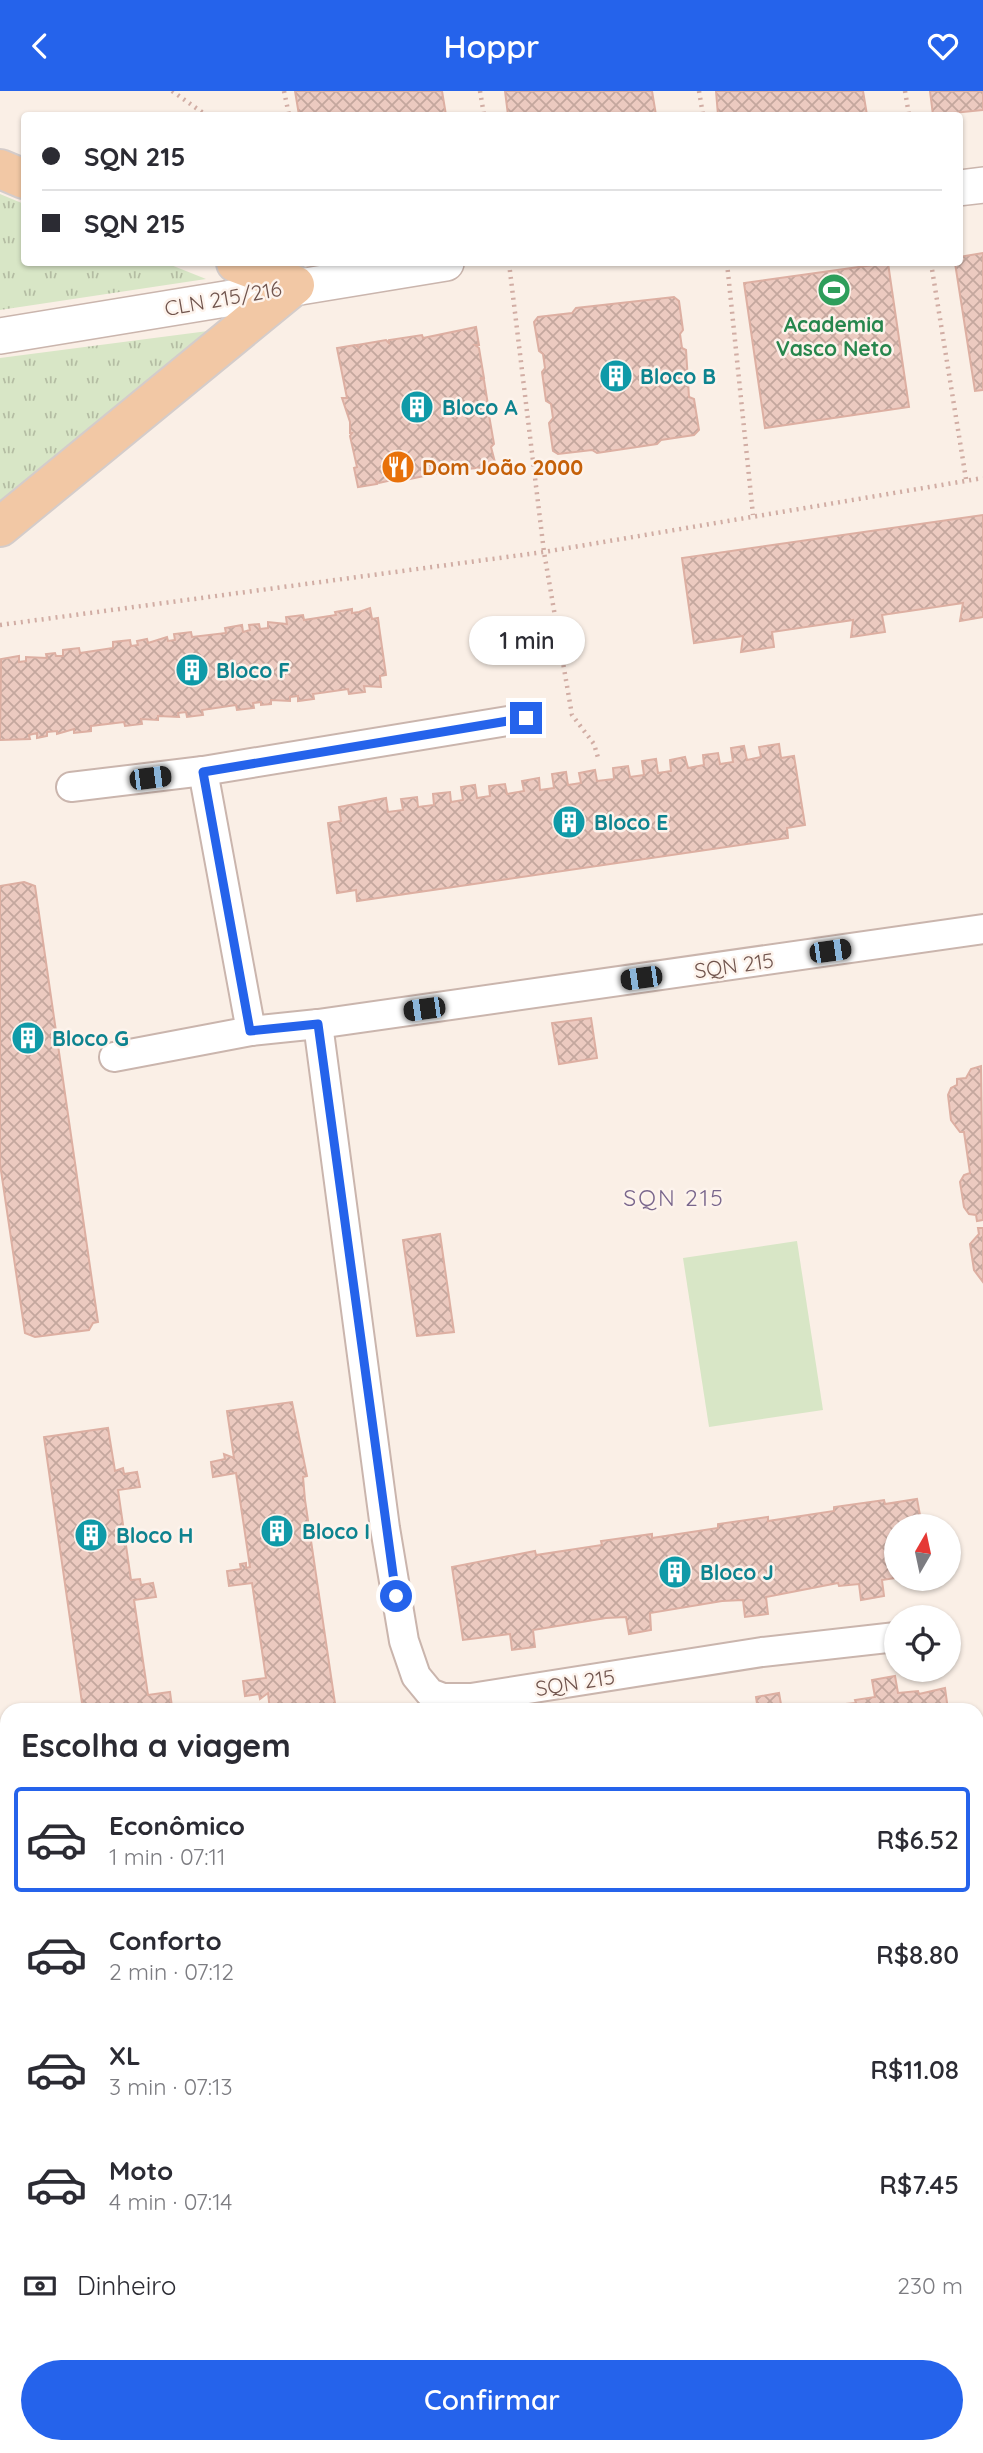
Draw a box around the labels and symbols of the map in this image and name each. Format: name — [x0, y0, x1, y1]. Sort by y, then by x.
sports icon: Academia Vasco Neto — [815, 271, 853, 309]
street label: CLN 215/216 — [162, 275, 284, 321]
place label: Academia Vasco Neto — [776, 311, 892, 361]
building icon: Bloco B — [597, 357, 635, 395]
place label: Bloco B — [640, 363, 716, 389]
building icon: Bloco A — [398, 388, 436, 426]
place label: Bloco A — [442, 394, 518, 420]
restaurant icon: Dom João 2000 — [379, 448, 417, 486]
place label: Dom João 2000 — [422, 454, 583, 480]
callout: 1 min — [468, 617, 584, 665]
building icon: Bloco F — [173, 651, 211, 689]
place label: Bloco F — [216, 657, 290, 683]
route end — [510, 702, 542, 734]
car — [128, 765, 173, 791]
building icon: Bloco E — [550, 803, 588, 841]
place label: Bloco E — [594, 809, 668, 835]
car — [808, 938, 853, 964]
street label: SQN 215 — [693, 947, 775, 983]
car — [619, 965, 664, 991]
car — [402, 996, 447, 1022]
building icon: Bloco G — [9, 1019, 47, 1057]
place label: Bloco G — [52, 1025, 129, 1051]
district label: SQN 215 — [623, 1183, 725, 1212]
building icon: Bloco I — [258, 1512, 296, 1550]
north arrow — [884, 1514, 961, 1591]
building icon: Bloco H — [72, 1516, 110, 1554]
place label: Bloco I — [302, 1518, 370, 1544]
place label: Bloco H — [116, 1522, 193, 1548]
building icon: Bloco J — [656, 1553, 694, 1591]
place label: Bloco J — [700, 1559, 774, 1585]
route start — [380, 1580, 412, 1612]
street label: SQN 215 — [533, 1663, 617, 1701]

